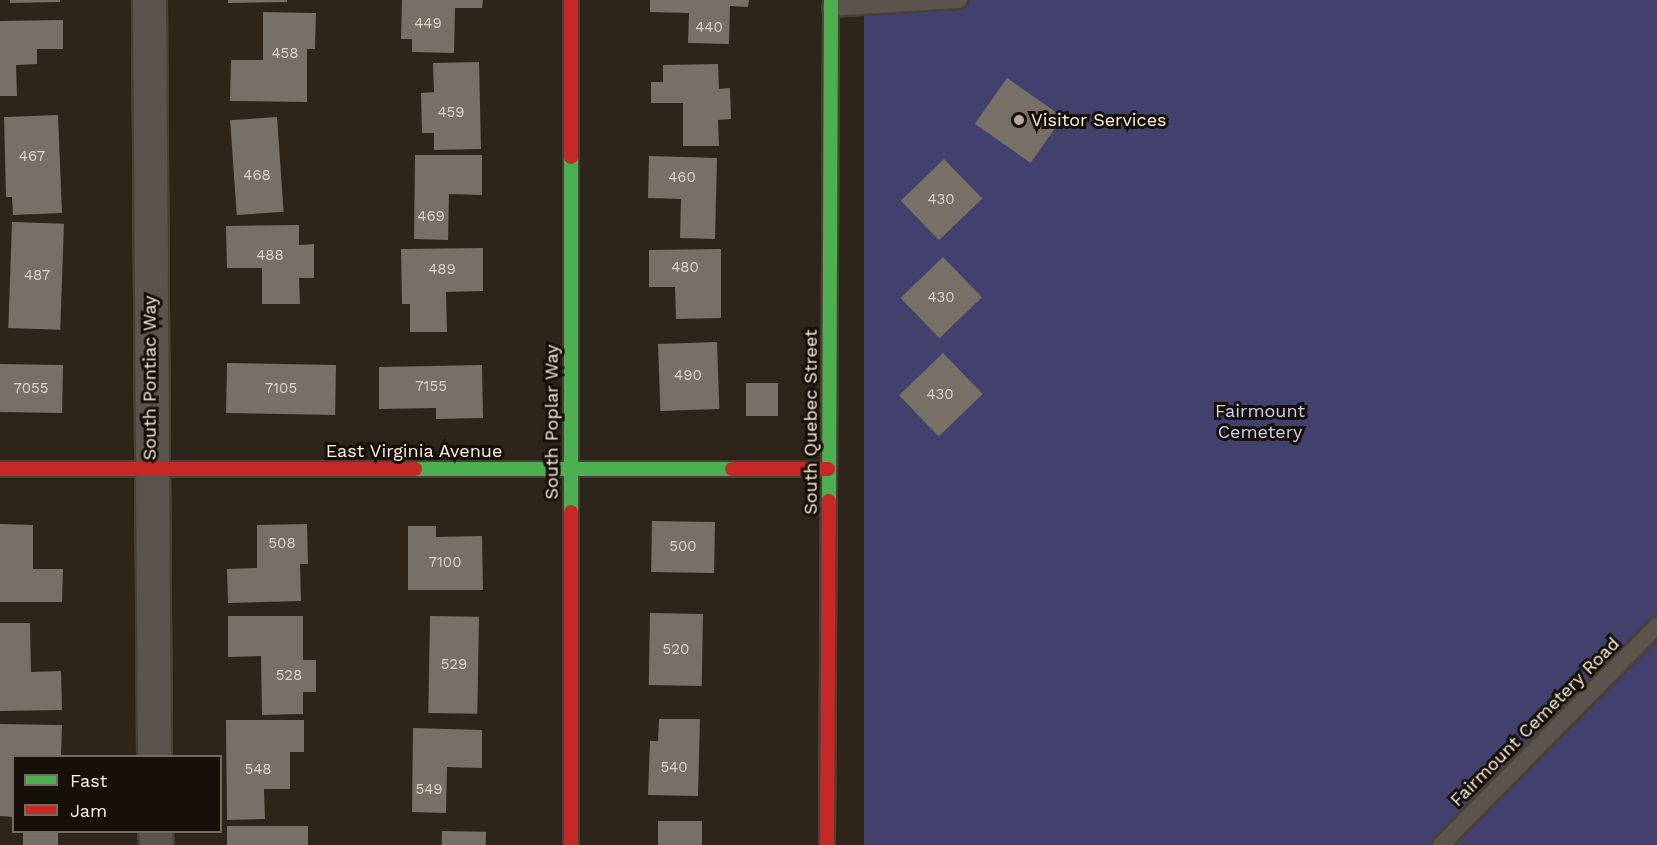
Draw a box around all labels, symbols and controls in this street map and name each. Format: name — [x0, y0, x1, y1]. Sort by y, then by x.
house number: 449 — [414, 15, 442, 33]
house number: 440 — [695, 19, 723, 37]
house number: 458 — [271, 45, 299, 63]
house number: 459 — [437, 104, 465, 122]
place label: Visitor Services — [1031, 109, 1167, 131]
marker: Visitor Services — [1012, 113, 1026, 127]
house number: 467 — [19, 148, 45, 166]
house number: 468 — [243, 167, 271, 185]
house number: 460 — [668, 169, 696, 187]
house number: 430 — [927, 191, 955, 209]
house number: 469 — [417, 208, 445, 226]
house number: 488 — [256, 247, 284, 265]
house number: 480 — [671, 259, 699, 277]
house number: 489 — [428, 261, 456, 279]
house number: 487 — [24, 267, 50, 285]
house number: 430 — [927, 289, 955, 307]
street label: South Pontiac Way — [139, 295, 161, 461]
street label: South Quebec Street — [800, 329, 822, 515]
street label: South Poplar Way — [541, 344, 563, 500]
house number: 490 — [674, 367, 702, 385]
house number: 7155 — [415, 378, 447, 396]
house number: 7055 — [14, 380, 48, 398]
house number: 7105 — [265, 380, 297, 398]
house number: 430 — [926, 386, 954, 404]
park label: Fairmount Cemetery — [1215, 401, 1305, 444]
street label: East Virginia Avenue — [325, 440, 503, 462]
house number: 508 — [268, 535, 296, 553]
house number: 500 — [669, 538, 697, 556]
house number: 7100 — [429, 554, 461, 572]
street label: Fairmount Cemetery Road — [1446, 633, 1624, 811]
house number: 520 — [663, 641, 689, 659]
house number: 529 — [441, 656, 467, 674]
house number: 528 — [276, 667, 302, 685]
legend — [12, 755, 222, 833]
house number: 540 — [660, 759, 688, 777]
house number: 548 — [244, 761, 272, 779]
text: Fast — [70, 770, 107, 791]
house number: 549 — [415, 781, 443, 799]
text: Jam — [70, 800, 107, 821]

